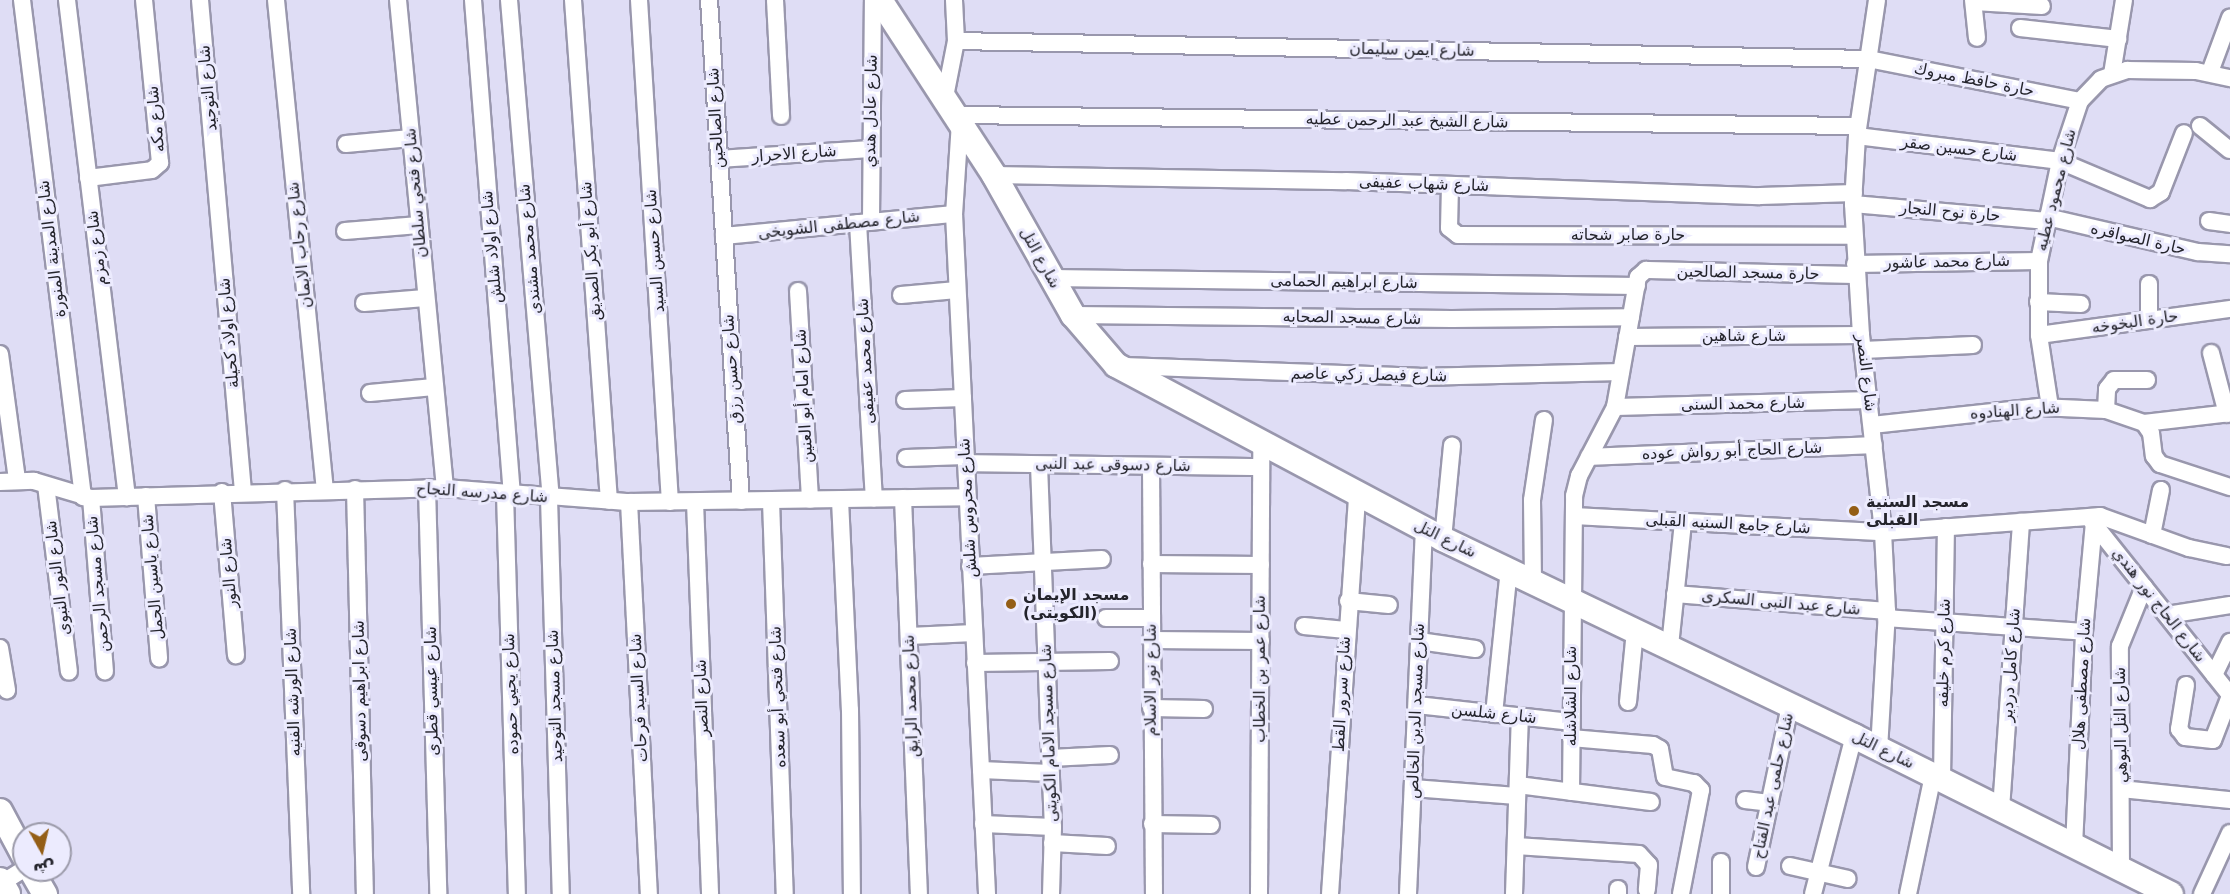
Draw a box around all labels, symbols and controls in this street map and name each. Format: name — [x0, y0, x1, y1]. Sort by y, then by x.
street label: شارع ايمن سليمان — [1349, 39, 1475, 61]
street label: شارع التوحيد — [195, 44, 221, 132]
street label: شارع عادل هندي — [860, 54, 882, 168]
street label: حارة حافظ مبروك — [1912, 59, 2036, 101]
street label: شارع الصالحين — [704, 67, 728, 169]
street label: شارع مكه — [143, 85, 169, 153]
street label: شارع الشيخ عبد الرحمن عطيه — [1305, 110, 1509, 132]
street label: شارع فتحي سلطان — [401, 127, 431, 259]
street label: شارع محمود عطيه — [2032, 127, 2080, 253]
street label: شارع حسين صقر — [1900, 132, 2018, 166]
street label: شارع الاحرار — [751, 141, 837, 167]
street label: شارع شهاب عفيفى — [1359, 172, 1489, 196]
street label: شارع المدينة المنورة — [34, 179, 70, 319]
street label: شارع رحاب الايمان — [284, 181, 316, 309]
street label: شارع أبو بكر الصديق — [577, 181, 605, 321]
street label: شارع محمد مشندى — [515, 183, 545, 315]
street label: شارع حسين السيد — [641, 189, 669, 313]
street label: شارع اولاد شلش — [478, 190, 506, 304]
street label: حارة نوح النجار — [1899, 198, 2001, 226]
street label: شارع مصطفى الشويخى — [757, 207, 921, 243]
street label: شارع زمزم — [83, 209, 111, 287]
street label: حارة الصواقره — [2089, 219, 2187, 259]
street label: شارع التل — [1015, 224, 1065, 292]
street label: حارة صابر شحاته — [1571, 225, 1685, 245]
street label: شارع محمد عاشور — [1884, 251, 2010, 273]
street label: حارة مسجد الصالحين — [1676, 262, 1820, 284]
street label: شارع ابراهيم الحمامى — [1270, 271, 1418, 293]
street label: شارع اولاد كحيلة — [215, 277, 243, 389]
street label: شارع محمد عفيفى — [853, 297, 879, 425]
street label: حارة البخوخه — [2091, 306, 2179, 338]
street label: شارع مسجد الصحابه — [1282, 307, 1422, 329]
street label: شارع حسن رزق — [719, 313, 745, 425]
street label: شارع شاهين — [1702, 326, 1786, 346]
street label: شارع امام أبو العنين — [791, 328, 817, 464]
street label: شارع النصر — [1852, 333, 1880, 413]
street label: شارع فيصل زكي عاصم — [1291, 364, 1447, 386]
street label: شارع محمد السنى — [1681, 393, 1805, 415]
street label: شارع الهنادوه — [1969, 398, 2061, 424]
street label: شارع محروس شلش — [955, 438, 981, 578]
street label: شارع الحاج أبو رواش عوده — [1641, 438, 1823, 464]
street label: شارع دسوقى عبد النبى — [1035, 454, 1191, 476]
street label: شارع مدرسه النجاح — [415, 479, 549, 507]
place label: مسجد السنية القبلى — [1866, 492, 1969, 530]
marker: مسجد السنية القبلى — [1847, 504, 1861, 518]
street label: شارع جامع السنيه القبلى — [1645, 510, 1811, 538]
street label: شارع ياسين الجمل — [138, 513, 168, 641]
street label: شارع مسجد الرحمن — [82, 515, 114, 653]
street label: شارع التل — [1411, 516, 1479, 562]
street label: شارع النور النبوى — [41, 519, 75, 637]
street label: شارع النور — [216, 537, 242, 609]
street label: شارع الحاج نور هندي — [2108, 544, 2210, 666]
place label: مسجد الإيمان (الكويتى) — [1023, 585, 1129, 623]
street label: شارع عبد النبى السكرى — [1701, 586, 1861, 620]
street label: شارع عمر بن الخطاب — [1250, 595, 1270, 743]
marker: مسجد الإيمان (الكويتى) — [1004, 597, 1018, 611]
street label: شارع كرم خليفه — [1933, 598, 1955, 708]
street label: شارع كامل دردير — [1997, 607, 2025, 723]
street label: شارع مصطفى هلال — [2069, 617, 2095, 751]
street label: شارع ابراهيم دسوقى — [349, 620, 371, 762]
street label: شارع مسجد الدين الخالص — [1403, 623, 1429, 799]
street label: شارع نور الاسلام — [1141, 624, 1161, 736]
street label: شارع عيسي قطرى — [421, 626, 443, 756]
street label: شارع فتحي أبو سعده — [766, 626, 790, 768]
street label: شارع الورشه الفنيه — [281, 627, 305, 757]
street label: شارع مسجد التوحيد — [543, 629, 567, 763]
street label: شارع يحيي حموده — [499, 633, 523, 755]
street label: شارع السيد فرحات — [626, 633, 652, 763]
street label: شارع محمد الرايق — [899, 634, 923, 758]
street label: شارع سرور القط — [1329, 636, 1355, 752]
street label: شارع مسجد الامام الكويتى — [1036, 644, 1062, 822]
street label: شارع الشلاشله — [1561, 645, 1581, 747]
street label: شارع النصر — [691, 659, 713, 737]
street label: شارع التل البوهي — [2110, 667, 2132, 783]
street label: شارع شلسن — [1450, 700, 1538, 728]
street label: شارع حلمى عبد الفتاح — [1748, 711, 1798, 861]
street label: شارع التل — [1849, 727, 1917, 773]
north arrow — [12, 822, 72, 882]
text: ش — [32, 857, 57, 879]

